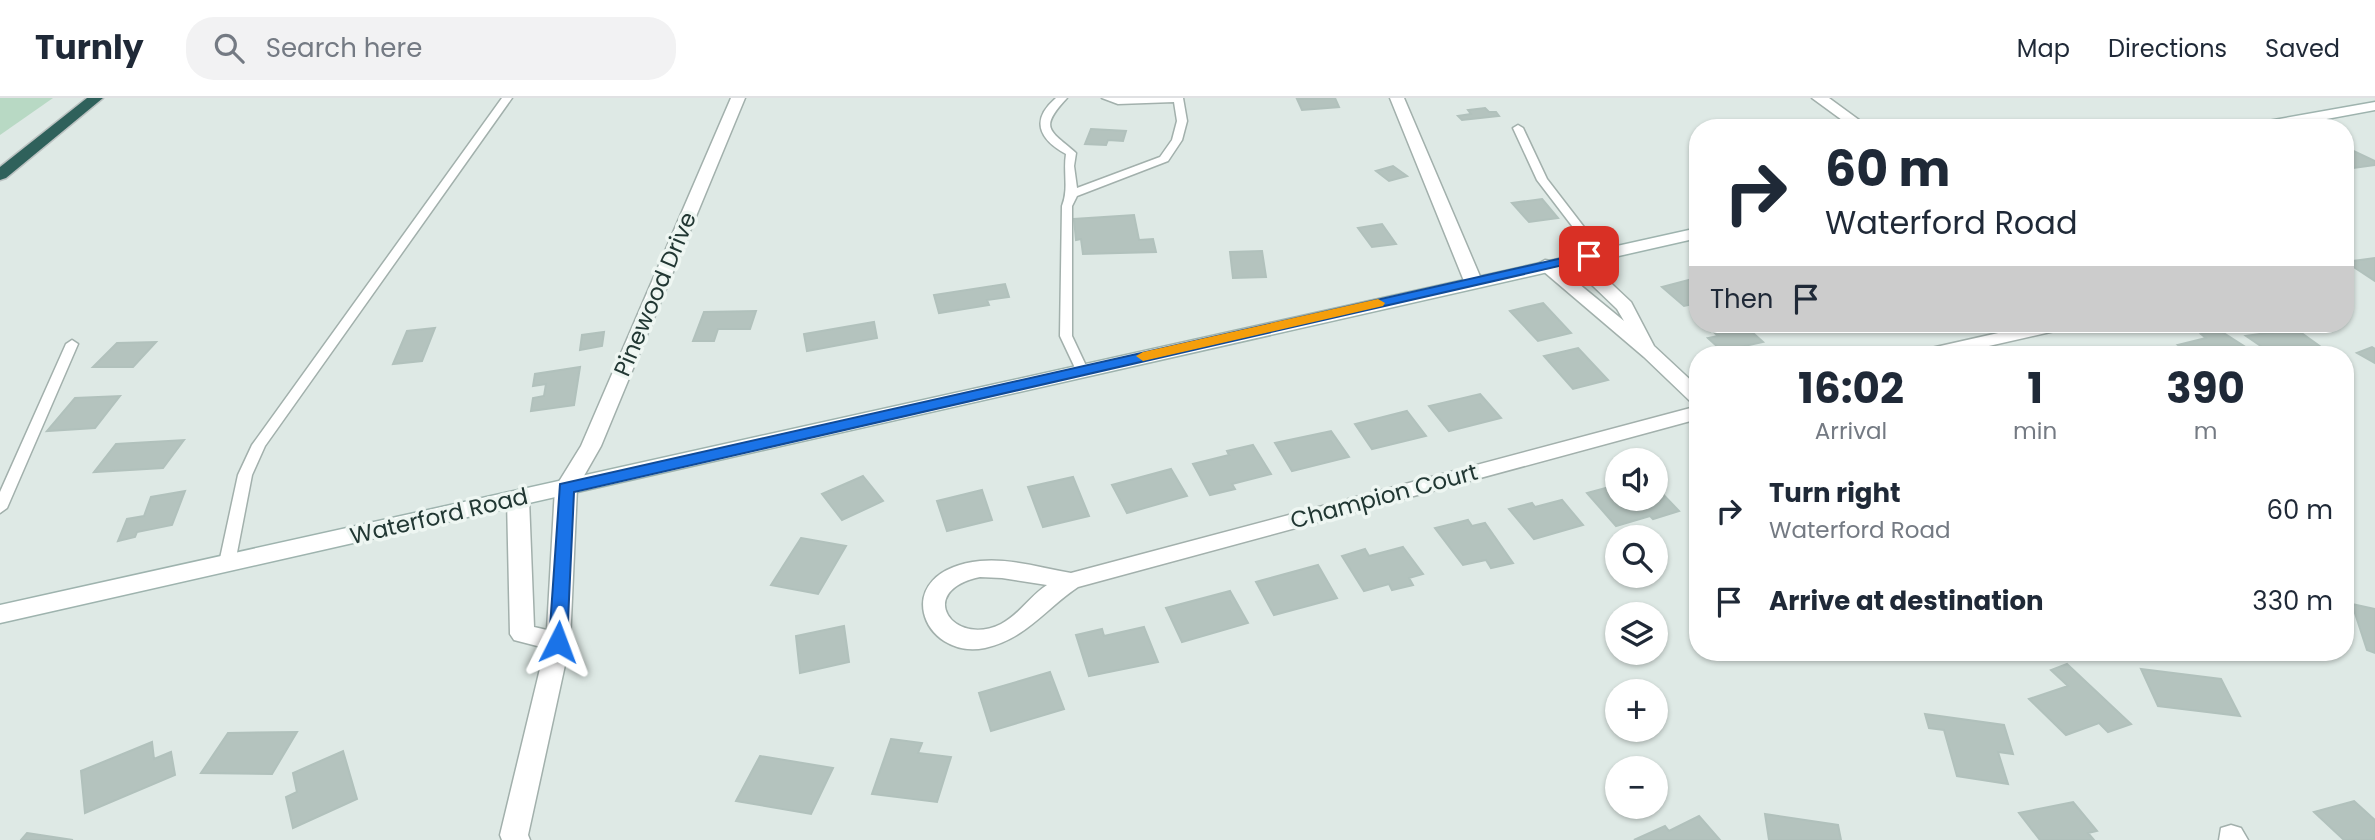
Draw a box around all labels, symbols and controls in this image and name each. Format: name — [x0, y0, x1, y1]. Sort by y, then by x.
search box — [186, 17, 676, 80]
text: Turnly — [35, 24, 144, 71]
icon: search — [210, 29, 248, 67]
text: Search here — [266, 30, 422, 66]
text: Map — [2017, 32, 2070, 65]
text: Directions — [2108, 32, 2227, 65]
text: Saved — [2265, 32, 2340, 65]
text: 60 m — [1825, 135, 1950, 203]
icon: right — [1710, 147, 1801, 238]
text: Waterford Road — [1825, 200, 2078, 245]
street label: Pinewood Drive — [606, 207, 704, 381]
pin — [1559, 226, 1619, 286]
icon: arrive — [1570, 237, 1608, 275]
icon: arrive — [1787, 280, 1825, 318]
text: Then — [1710, 281, 1773, 317]
text: 16:02 — [1798, 359, 1904, 418]
text: 1 — [2027, 359, 2043, 418]
text: 390 — [2166, 359, 2245, 418]
text: Arrival — [1815, 415, 1887, 447]
text: min — [2013, 415, 2057, 447]
text: m — [2194, 415, 2217, 447]
map controls — [1605, 448, 1668, 819]
button: sound — [1605, 448, 1668, 511]
street label: Champion Court — [1287, 456, 1481, 536]
text: Turn right — [1769, 475, 1901, 511]
street label: Waterford Road — [347, 480, 531, 552]
icon: right — [1710, 492, 1748, 530]
text: 60 m — [2266, 492, 2333, 528]
text: Waterford Road — [1769, 514, 1951, 546]
button: search — [1605, 525, 1668, 588]
icon: arrive — [1710, 583, 1748, 621]
text: Arrive at destination — [1769, 583, 2044, 619]
text: 330 m — [2252, 583, 2333, 619]
button: layers — [1605, 602, 1668, 665]
position arrow — [521, 605, 595, 679]
button: + — [1605, 679, 1668, 742]
button: − — [1605, 756, 1668, 819]

